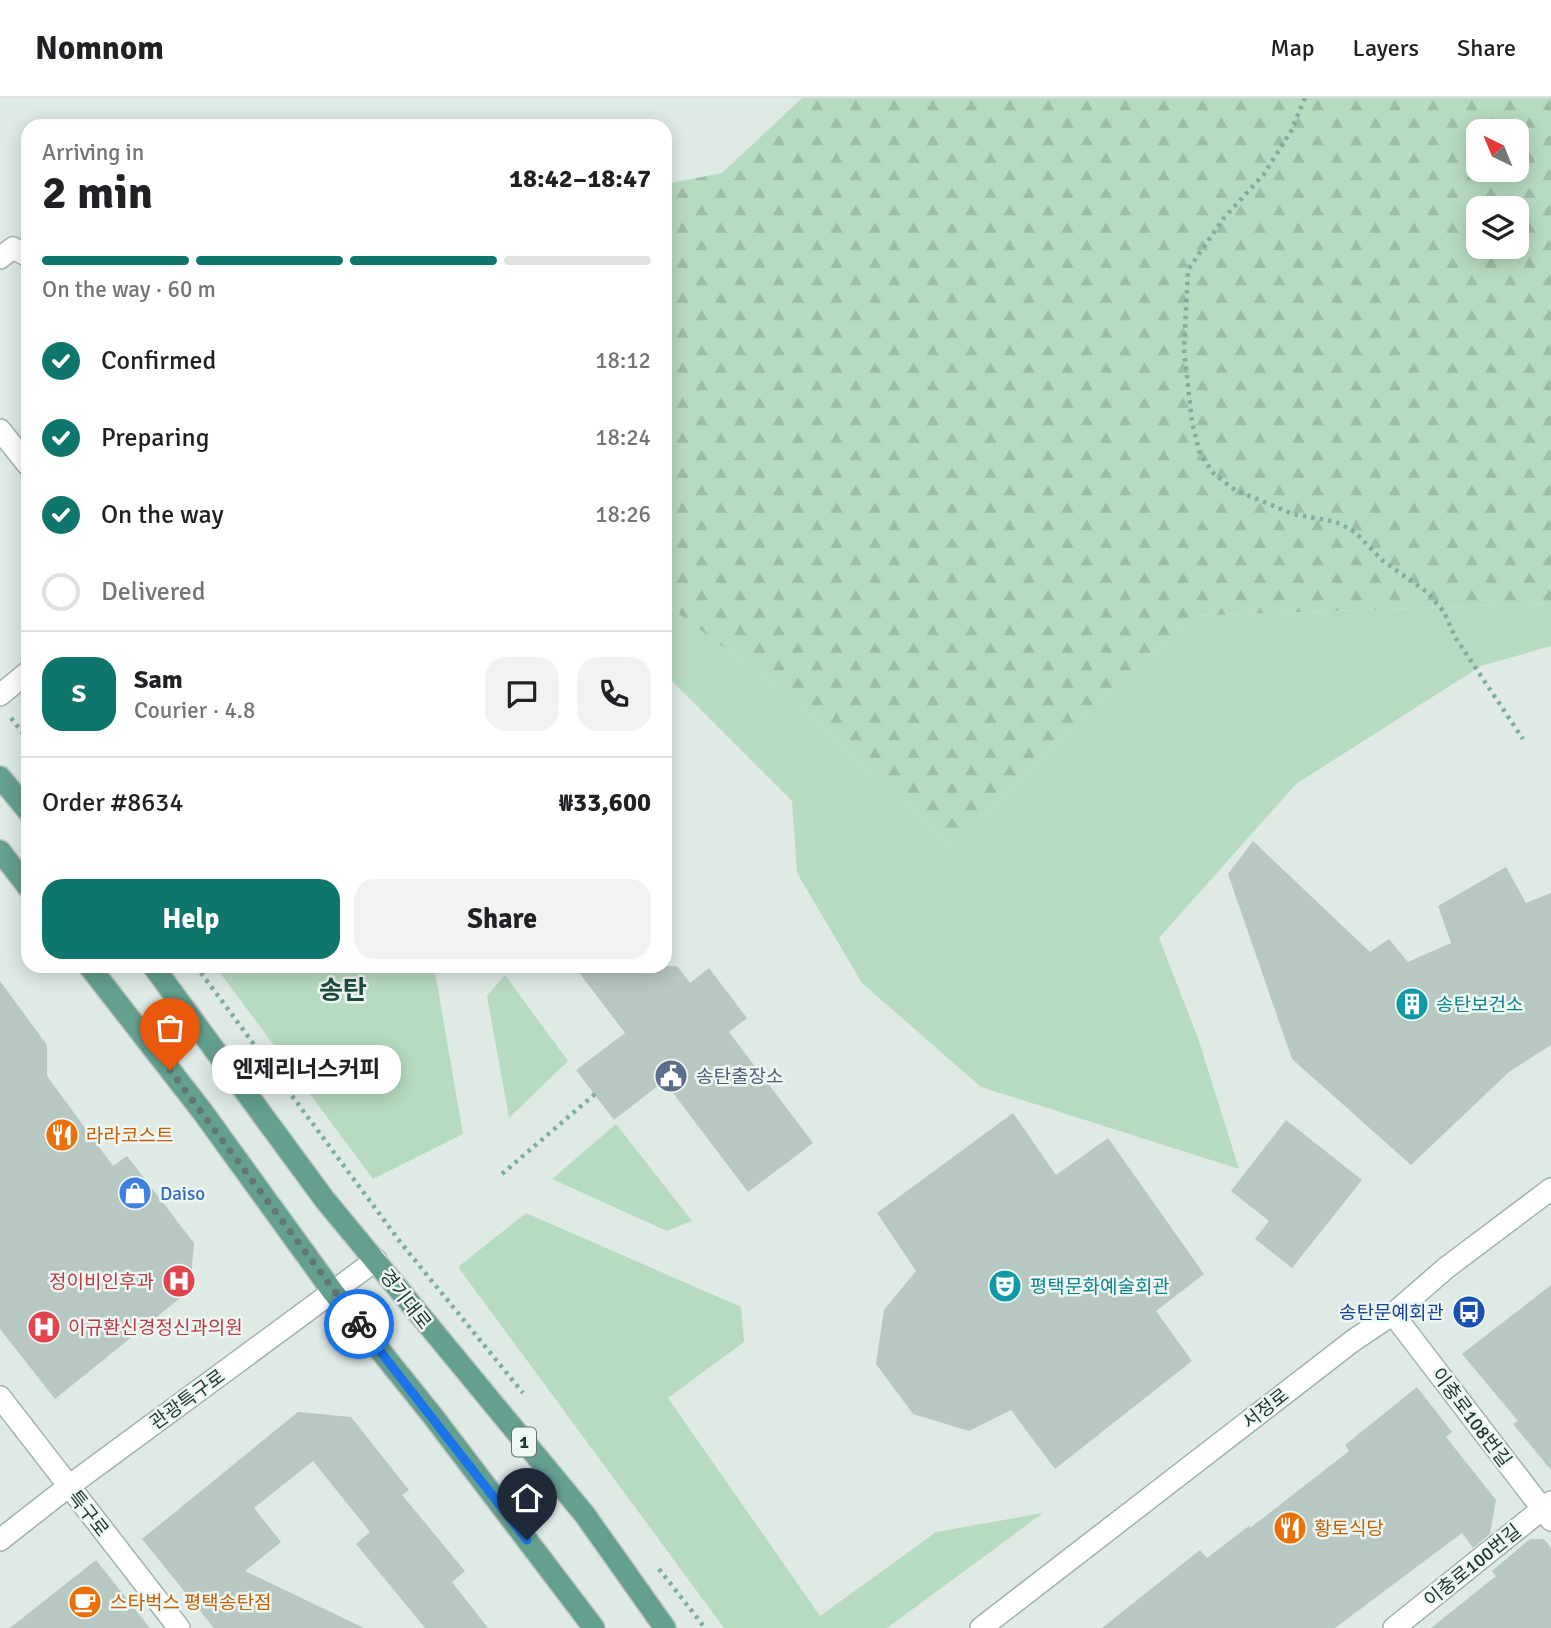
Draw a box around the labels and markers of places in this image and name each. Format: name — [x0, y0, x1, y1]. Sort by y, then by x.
building icon: 송탄보건소 — [1393, 985, 1431, 1023]
place label: 송탄보건소 — [1436, 993, 1523, 1017]
pin — [140, 998, 200, 1070]
callout: 엔제리너스커피 — [212, 1046, 401, 1094]
public building icon: 송탄출장소 — [652, 1057, 690, 1095]
place label: 송탄출장소 — [696, 1065, 783, 1089]
restaurant icon: 라라코스트 — [43, 1116, 81, 1154]
place label: 라라코스트 — [86, 1124, 173, 1148]
shop icon: Daiso — [116, 1174, 154, 1212]
place label: Daiso — [160, 1182, 205, 1206]
hospital icon: 정이비인후과 — [160, 1262, 198, 1300]
theatre icon: 평택문화예술회관 — [986, 1267, 1024, 1305]
place label: 정이비인후과 — [49, 1270, 154, 1294]
place label: 평택문화예술회관 — [1030, 1275, 1170, 1299]
bus stop icon: 송탄문예회관 — [1450, 1293, 1488, 1331]
place label: 송탄문예회관 — [1339, 1301, 1444, 1325]
hospital icon: 이규환신경정신과의원 — [25, 1308, 63, 1346]
place label: 이규환신경정신과의원 — [68, 1316, 243, 1340]
pin — [497, 1468, 557, 1540]
restaurant icon: 황토식당 — [1271, 1509, 1309, 1547]
place label: 황토식당 — [1314, 1517, 1384, 1541]
cafe icon: 스타벅스 평택송탄점 — [66, 1583, 104, 1621]
place label: 스타벅스 평택송탄점 — [110, 1591, 272, 1615]

